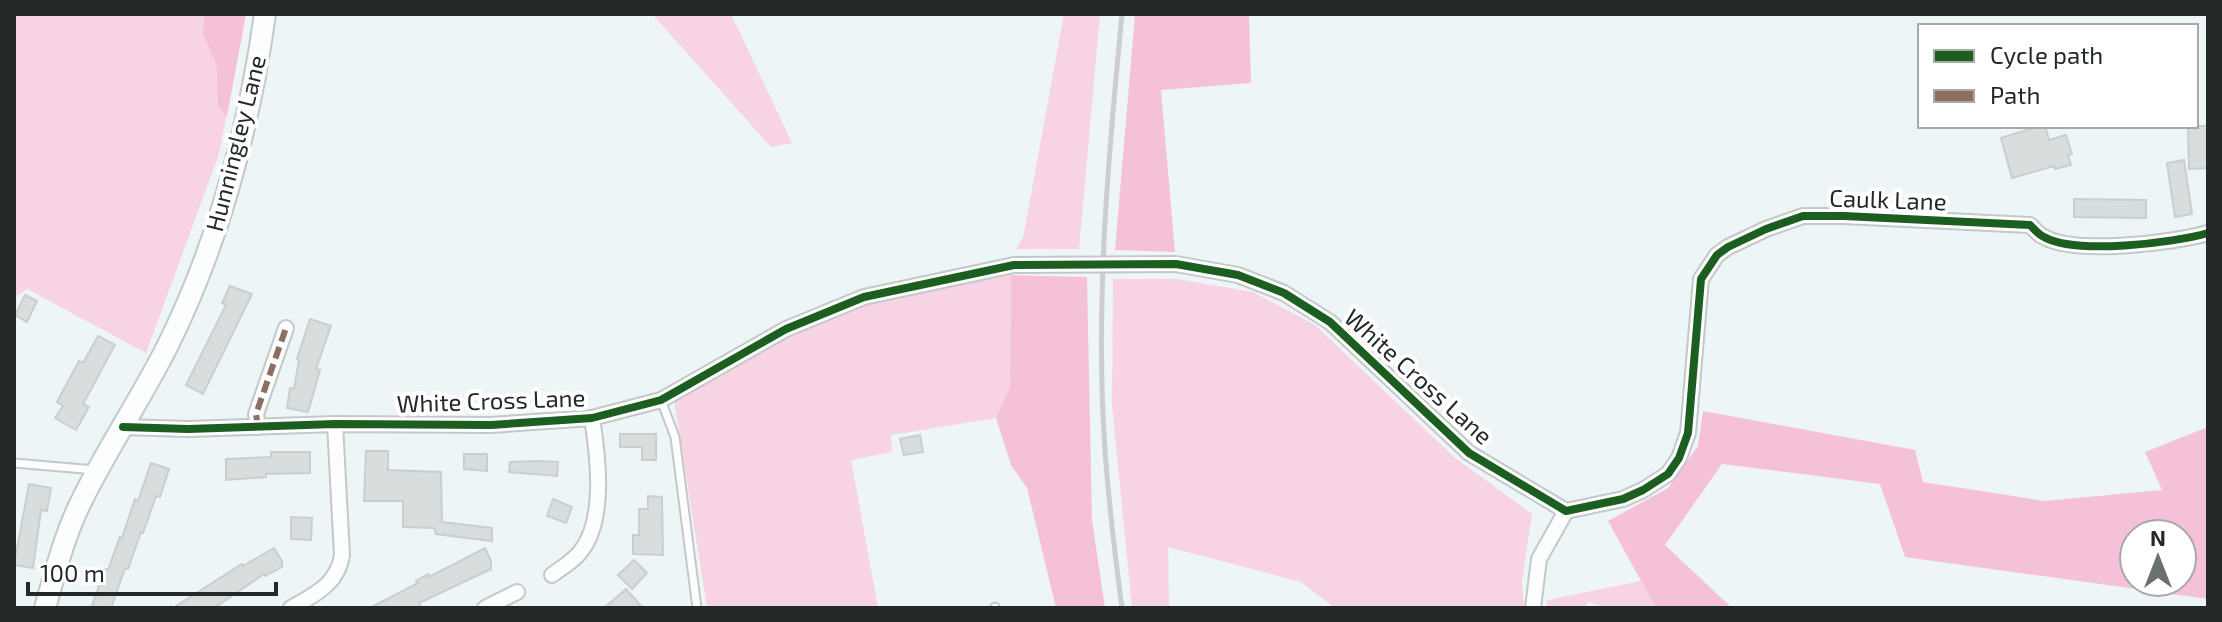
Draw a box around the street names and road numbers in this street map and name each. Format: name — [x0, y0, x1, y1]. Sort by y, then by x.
street label: Hunningley Lane — [199, 52, 271, 234]
street label: Caulk Lane — [1829, 182, 1947, 216]
street label: White Cross Lane — [1339, 302, 1499, 450]
street label: White Cross Lane — [396, 382, 586, 418]

